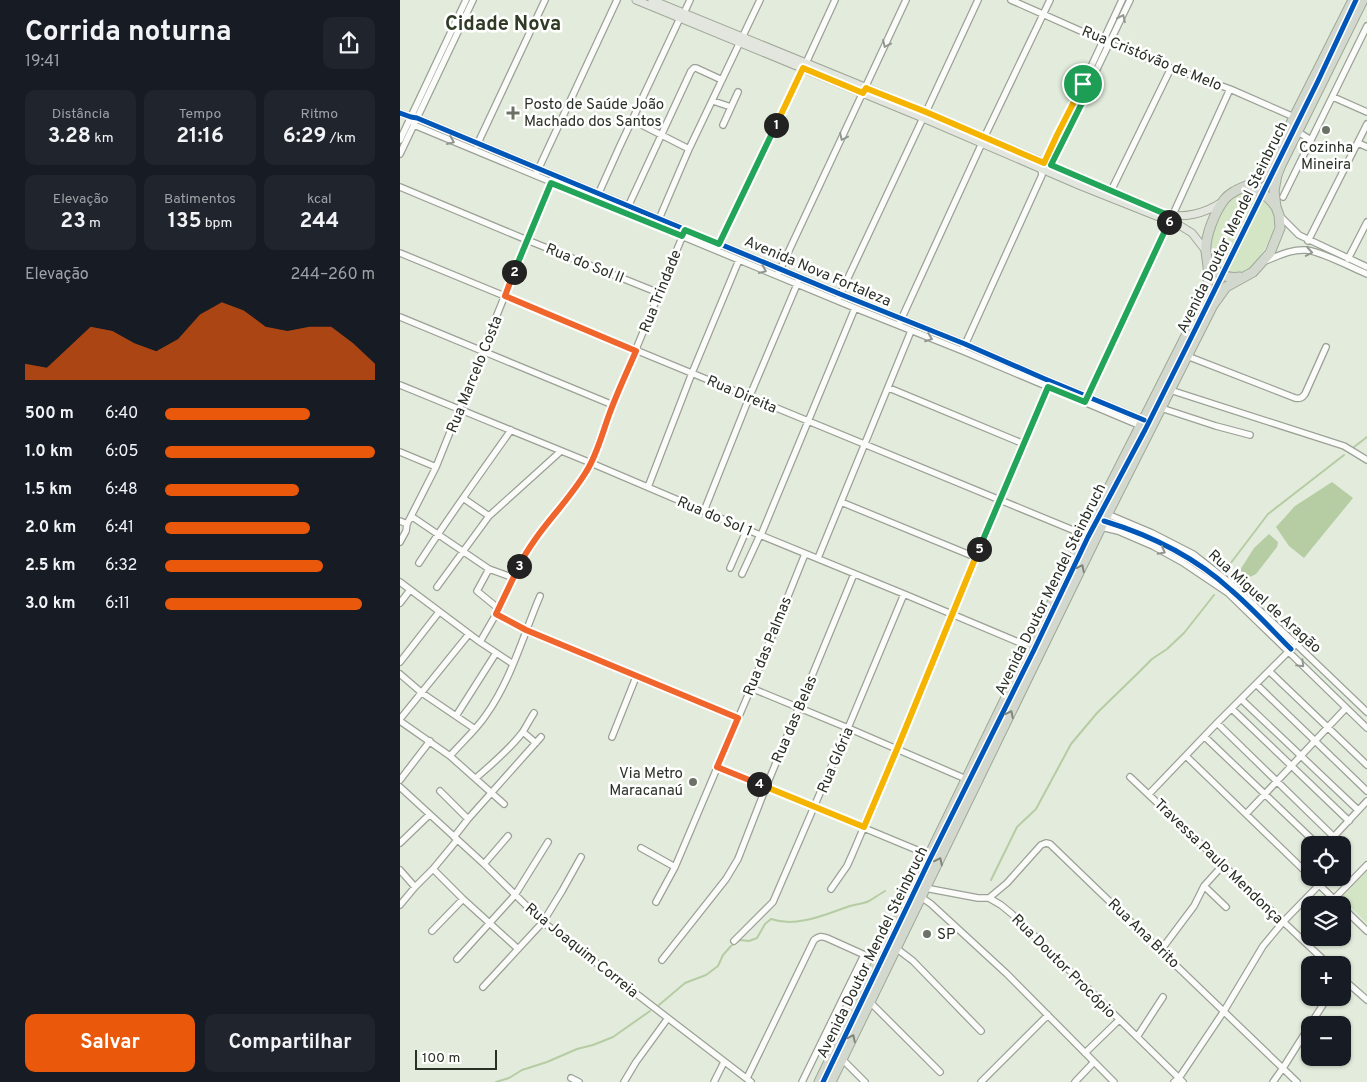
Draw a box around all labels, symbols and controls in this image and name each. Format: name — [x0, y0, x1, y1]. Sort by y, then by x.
district label: Cidade Nova — [445, 12, 561, 38]
one-way arrow — [1116, 14, 1126, 23]
text: Corrida noturna — [25, 15, 232, 51]
button: share — [323, 17, 375, 69]
street label: Rua Cristóvão de Melo — [1079, 23, 1224, 96]
one-way arrow — [882, 39, 892, 48]
text: 19:41 — [25, 52, 60, 72]
pin — [1062, 63, 1104, 105]
icon: arrive — [1069, 70, 1097, 98]
place label: Posto de Saúde João Machado dos Santos — [524, 96, 664, 132]
text: Distância — [52, 106, 110, 123]
text: Tempo — [179, 106, 221, 123]
text: Ritmo — [301, 106, 338, 123]
marker: Posto de Saúde João Machado dos Santos — [506, 106, 520, 120]
pin: 1 — [764, 112, 788, 138]
text: 1 — [774, 117, 779, 134]
street label: Avenida Doutor Mendel Steinbruch — [1174, 119, 1293, 337]
text: 3.28 — [48, 123, 91, 150]
text: 21:16 — [176, 123, 224, 150]
text: 6:29 — [283, 123, 327, 150]
marker: Cozinha Mineira — [1320, 124, 1332, 136]
text: km — [91, 130, 114, 147]
text: /km — [327, 130, 356, 147]
one-way arrow — [838, 132, 849, 141]
one-way arrow — [446, 134, 455, 145]
place label: Cozinha Mineira — [1299, 139, 1353, 175]
text: Elevação — [53, 191, 109, 208]
text: Batimentos — [164, 191, 236, 208]
text: kcal — [307, 191, 332, 208]
text: 23 — [60, 208, 86, 235]
text: 135 — [168, 208, 202, 235]
text: 244 — [299, 208, 339, 235]
pin: 6 — [1156, 210, 1182, 234]
text: 6 — [1165, 214, 1174, 231]
text: m — [86, 215, 101, 232]
text: bpm — [202, 215, 232, 232]
street label: Avenida Nova Fortaleza — [741, 233, 894, 312]
street label: Rua do Sol II — [542, 240, 626, 289]
one-way arrow — [1305, 246, 1314, 256]
street label: Rua Trindade — [636, 247, 687, 336]
pin: 2 — [502, 260, 526, 284]
text: 2 — [510, 264, 519, 281]
one-way arrow — [758, 264, 767, 274]
text: Elevação — [25, 265, 89, 285]
text: 244–260 m — [290, 265, 375, 285]
street label: Rua Marcelo Costa — [443, 313, 508, 436]
one-way arrow — [925, 333, 933, 343]
street label: Rua Direita — [703, 372, 779, 419]
text: 500 m — [25, 404, 74, 424]
text: 6:40 — [105, 404, 138, 424]
text: 1.0 km — [25, 442, 73, 462]
text: 6:05 — [105, 442, 138, 462]
text: 1.5 km — [25, 480, 72, 500]
text: 6:48 — [105, 480, 138, 500]
street label: Avenida Doutor Mendel Steinbruch — [992, 481, 1111, 699]
street label: Rua do Sol 1 — [674, 493, 755, 542]
text: 2.0 km — [25, 518, 76, 538]
text: 6:41 — [105, 518, 134, 538]
pin: 5 — [966, 536, 992, 562]
text: 5 — [975, 541, 984, 558]
one-way arrow — [1157, 545, 1166, 555]
street label: Rua Miguel de Aragão — [1203, 546, 1325, 658]
pin: 3 — [506, 554, 532, 578]
text: 2.5 km — [25, 556, 75, 576]
text: 6:32 — [105, 556, 137, 576]
text: 3 — [515, 558, 524, 575]
one-way arrow — [1075, 565, 1085, 574]
text: 3.0 km — [25, 594, 76, 614]
text: 6:11 — [105, 594, 130, 614]
street label: Rua das Palmas — [740, 594, 797, 699]
one-way arrow — [1296, 658, 1305, 667]
street label: Rua das Belas — [768, 673, 822, 766]
one-way arrow — [1004, 711, 1014, 720]
street label: Rua Glória — [814, 725, 859, 796]
place label: Via Metro Maracanaú — [609, 765, 683, 801]
pin: 4 — [746, 772, 772, 796]
marker: Via Metro Maracanaú — [687, 776, 699, 788]
text: 4 — [755, 776, 764, 793]
street label: Travessa Paulo Mendonça — [1149, 795, 1287, 929]
map controls — [1301, 836, 1351, 1066]
button: locate — [1301, 836, 1351, 886]
street label: Avenida Doutor Mendel Steinbruch — [814, 844, 933, 1062]
one-way arrow — [932, 857, 942, 866]
street label: Rua Ana Brito — [1103, 895, 1183, 973]
button: layers — [1301, 896, 1351, 946]
street label: Rua Joaquim Correia — [520, 900, 642, 1003]
street label: Rua Doutor Procópio — [1007, 911, 1119, 1023]
place label: SP — [937, 926, 955, 945]
marker: SP — [921, 928, 933, 940]
button: + — [1301, 956, 1351, 1006]
button: Salvar — [25, 1014, 195, 1072]
button: Compartilhar — [205, 1014, 375, 1072]
button: − — [1301, 1016, 1351, 1066]
one-way arrow — [846, 1034, 856, 1043]
scale bar — [415, 1047, 498, 1070]
text: 100 m — [422, 1050, 460, 1067]

